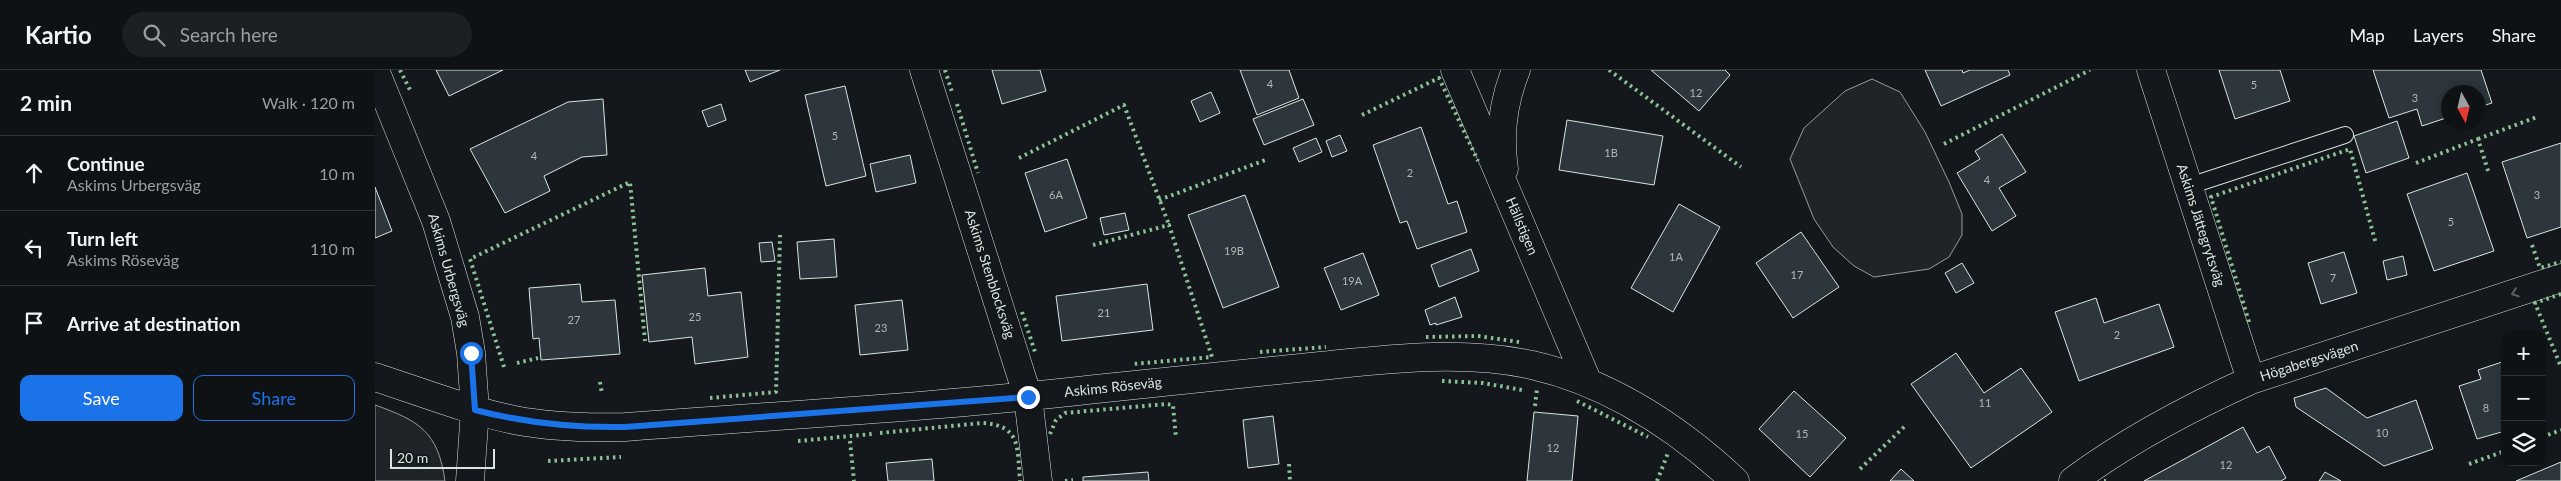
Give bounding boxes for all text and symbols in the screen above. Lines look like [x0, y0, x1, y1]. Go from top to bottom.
search box [122, 12, 472, 57]
text: Kartio [25, 20, 92, 49]
icon: search [140, 21, 168, 49]
text: Search here [180, 23, 278, 46]
text: Map [2349, 24, 2385, 46]
text: Layers [2413, 24, 2464, 46]
text: Share [2492, 24, 2536, 46]
house number: 4 [1267, 77, 1274, 90]
house number: 5 [2251, 78, 2257, 91]
north arrow [2441, 85, 2486, 130]
house number: 12 [1690, 86, 1702, 99]
text: 2 min [20, 90, 72, 115]
house number: 3 [2412, 91, 2418, 104]
text: Walk · 120 m [262, 93, 355, 112]
house number: 5 [832, 129, 838, 142]
house number: 1B [1604, 146, 1618, 159]
house number: 4 [531, 149, 538, 162]
text: Continue [67, 152, 145, 175]
icon: ahead [20, 159, 48, 187]
street label: Askims Jättegrytsväg [2174, 161, 2229, 288]
text: 10 m [319, 164, 355, 183]
house number: 2 [1407, 166, 1413, 179]
house number: 4 [1984, 173, 1991, 186]
text: Askims Urbergsväg [67, 175, 201, 194]
house number: 6A [1049, 188, 1063, 201]
house number: 3 [2534, 188, 2540, 201]
street label: Hällstigen [1503, 194, 1542, 257]
street label: Askims Stenblocksväg [962, 207, 1019, 341]
street label: Askims Urbergsväg [425, 211, 474, 328]
house number: 5 [2448, 215, 2454, 228]
text: Turn left [67, 227, 138, 250]
icon: left [20, 234, 48, 262]
text: 110 m [310, 239, 355, 258]
house number: 19B [1224, 244, 1244, 257]
text: Askims Röseväg [67, 250, 179, 269]
house number: 1A [1669, 250, 1683, 263]
house number: 17 [1791, 268, 1803, 281]
house number: 7 [2330, 271, 2336, 284]
house number: 19A [1342, 274, 1363, 287]
one-way arrow [2511, 287, 2519, 297]
house number: 21 [1098, 306, 1110, 319]
icon: arrive [20, 309, 48, 337]
house number: 25 [689, 310, 701, 323]
text: Arrive at destination [67, 312, 240, 335]
house number: 27 [568, 313, 580, 326]
house number: 23 [875, 321, 887, 334]
house number: 2 [2114, 328, 2120, 341]
map controls [2501, 331, 2546, 466]
button: + [2501, 331, 2546, 376]
street label: Högabergsvägen [2258, 337, 2360, 384]
route start [460, 342, 483, 365]
street label: Askims Röseväg [1063, 373, 1163, 400]
button: Save [20, 375, 183, 421]
button: Share [193, 375, 355, 421]
button: − [2501, 376, 2546, 421]
route end [1017, 386, 1040, 409]
house number: 11 [1979, 396, 1991, 409]
house number: 8 [2483, 401, 2489, 414]
button: layers [2501, 421, 2546, 466]
house number: 10 [2376, 426, 2389, 439]
house number: 15 [1796, 427, 1808, 440]
house number: 12 [1547, 441, 1559, 454]
scale bar [390, 446, 495, 469]
text: 20 m [397, 449, 428, 466]
house number: 12 [2220, 458, 2232, 471]

